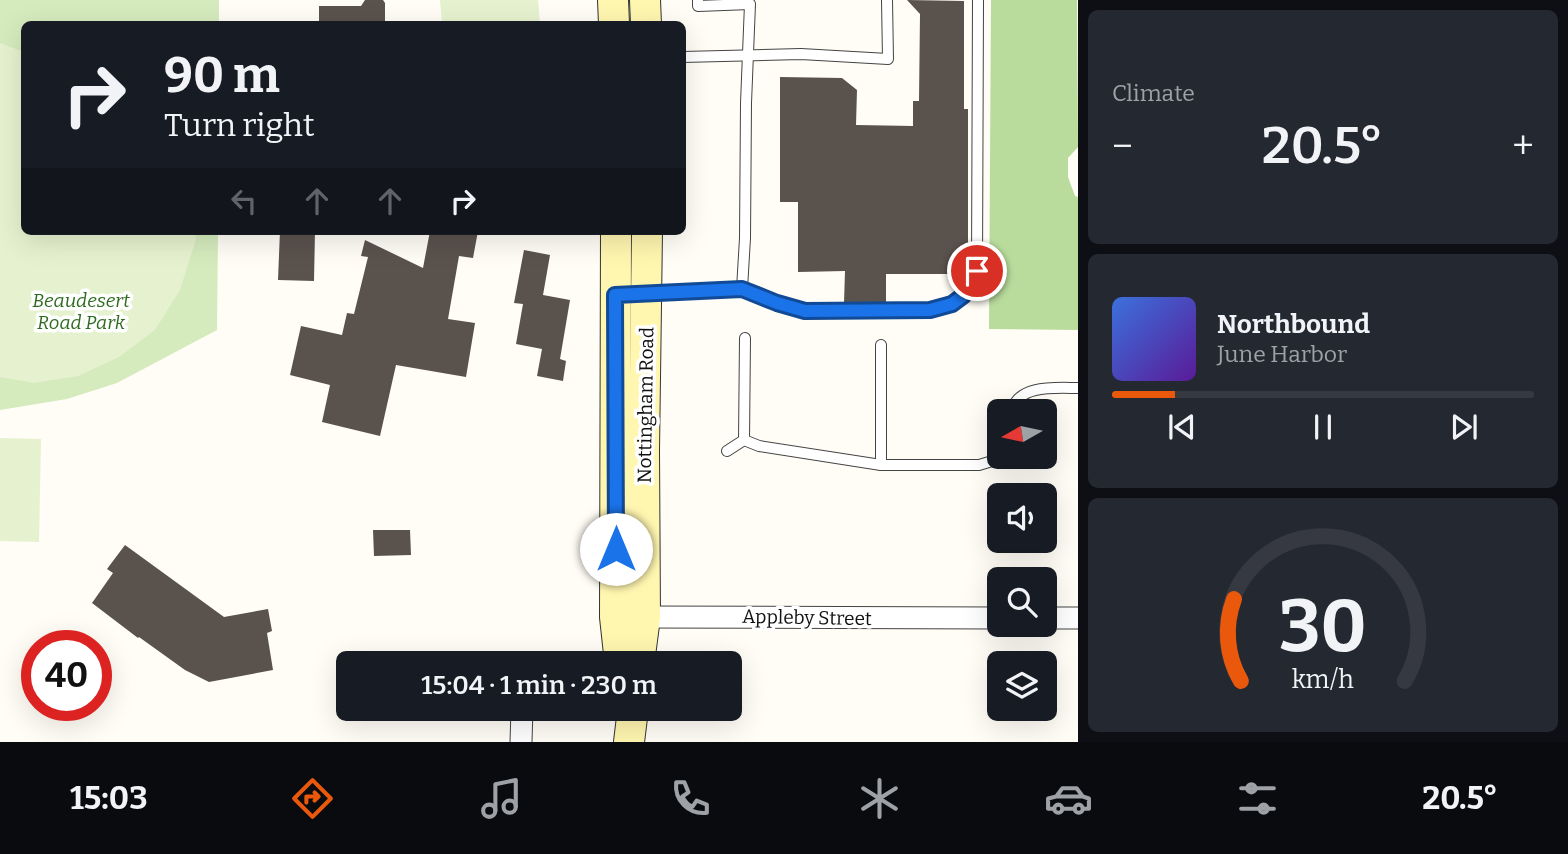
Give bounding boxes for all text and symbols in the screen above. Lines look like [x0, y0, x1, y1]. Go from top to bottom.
text: 90 m [164, 46, 280, 105]
icon: right [49, 49, 140, 140]
text: Climate [1112, 79, 1195, 107]
text: Turn right [164, 106, 315, 144]
text: 20.5° [1262, 114, 1384, 177]
text: − [1112, 123, 1133, 169]
text: + [1512, 123, 1534, 169]
icon: left [225, 182, 263, 220]
icon: ahead [298, 182, 336, 220]
icon: ahead [371, 182, 409, 220]
icon: right [444, 182, 482, 220]
pin [947, 241, 1007, 301]
icon: arrive [958, 252, 996, 290]
park label: Beaudesert Road Park [32, 289, 130, 334]
text: Northbound [1217, 309, 1370, 340]
street label: Nottingham Road [633, 327, 658, 483]
text: June Harbor [1217, 340, 1347, 368]
north arrow [987, 399, 1057, 469]
map controls [987, 399, 1057, 721]
icon: previous [1163, 408, 1201, 446]
icon: pause [1304, 408, 1342, 446]
icon: next [1445, 408, 1483, 446]
button: sound [987, 483, 1057, 553]
position arrow [579, 512, 653, 586]
button: search [987, 567, 1057, 637]
text: 30 [1279, 583, 1367, 670]
street label: Appleby Street [742, 605, 872, 630]
speed limit sign: 40 [21, 630, 112, 721]
button: layers [987, 651, 1057, 721]
text: km/h [1292, 665, 1354, 695]
text: 15:04 · 1 min · 230 m [421, 670, 657, 701]
icon: directions [288, 774, 337, 823]
icon: music [477, 774, 526, 823]
icon: phone [666, 774, 715, 823]
icon: climate [855, 774, 904, 823]
icon: car [1044, 774, 1093, 823]
icon: filters [1233, 774, 1282, 823]
text: 15:03 [70, 779, 148, 817]
text: 20.5° [1422, 779, 1498, 817]

